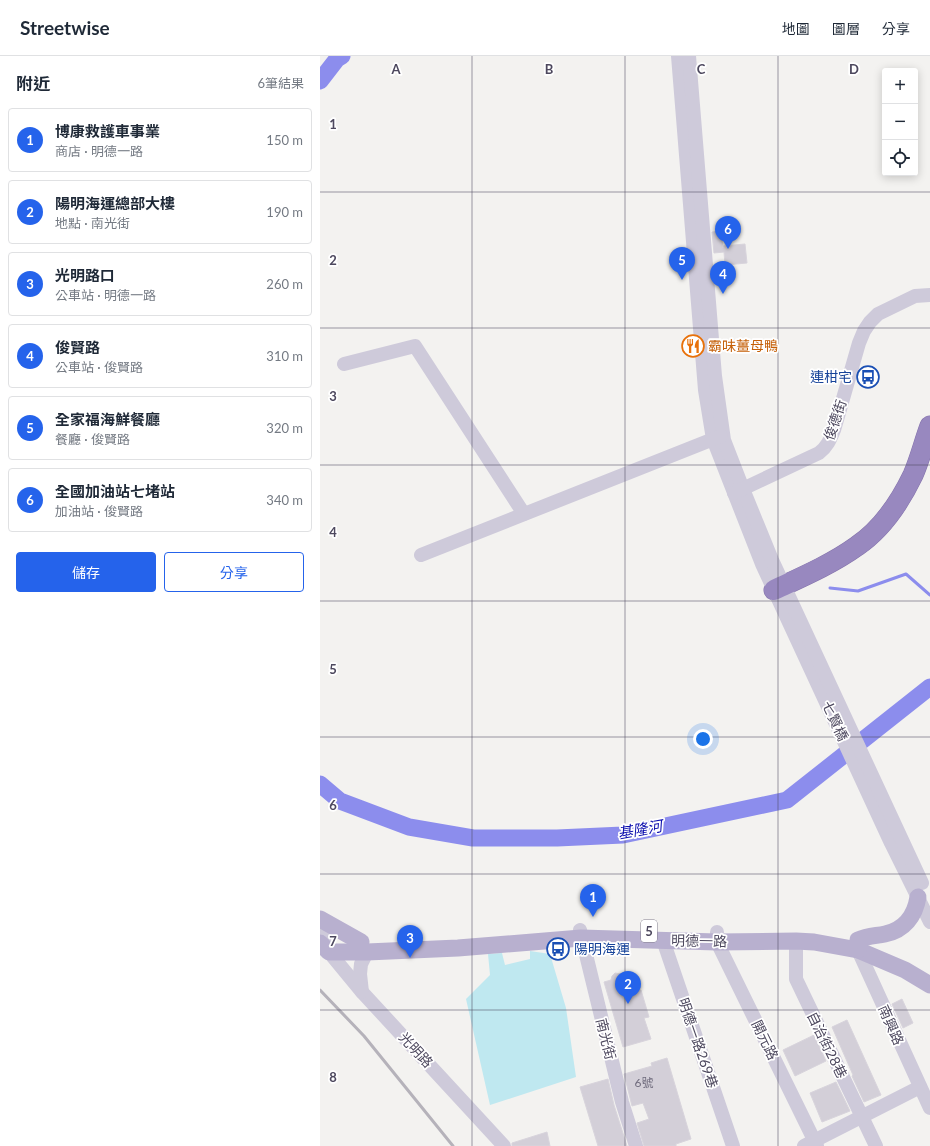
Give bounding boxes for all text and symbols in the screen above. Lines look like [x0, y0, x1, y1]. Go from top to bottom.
text: Streetwise [20, 16, 110, 39]
text: 地圖 [782, 20, 810, 37]
text: 圖層 [832, 20, 860, 37]
text: 分享 [882, 20, 910, 37]
text: A [390, 61, 401, 77]
text: B [545, 61, 554, 77]
text: C [697, 61, 706, 77]
text: D [849, 61, 859, 77]
map controls [882, 68, 918, 176]
button: + [882, 68, 918, 104]
text: 附近 [16, 73, 50, 94]
text: 6筆結果 [257, 75, 304, 91]
button: − [882, 104, 918, 140]
text: 1 [329, 116, 337, 132]
text: 博康救護車事業 [55, 122, 160, 140]
text: 1 [26, 132, 34, 148]
text: 150 m [266, 132, 303, 148]
button: locate [882, 140, 918, 176]
text: 商店 · 明德一路 [55, 143, 143, 159]
text: 陽明海運總部大樓 [55, 194, 175, 212]
text: 2 [26, 204, 34, 220]
text: 190 m [266, 204, 303, 220]
text: 地點 · 南光街 [55, 215, 130, 231]
pin: 6 [715, 216, 741, 249]
pin: 5 [669, 247, 695, 280]
text: 2 [329, 252, 337, 268]
pin: 4 [710, 261, 736, 294]
text: 光明路口 [55, 266, 115, 284]
text: 3 [26, 276, 34, 292]
text: 260 m [266, 276, 303, 292]
text: 公車站 · 明德一路 [55, 287, 156, 303]
restaurant icon: 霸味薑母鴨 [680, 333, 706, 359]
place label: 霸味薑母鴨 [708, 337, 778, 354]
text: 俊賢路 [55, 338, 100, 356]
text: 4 [26, 348, 34, 364]
text: 310 m [266, 348, 303, 364]
text: 公車站 · 俊賢路 [55, 359, 143, 375]
bus stop icon: 連柑宅 [855, 364, 881, 390]
place label: 連柑宅 [810, 368, 852, 385]
text: 3 [329, 388, 337, 404]
street label: 俊德街 [820, 397, 849, 442]
text: 全家福海鮮餐廳 [55, 410, 160, 428]
text: 5 [26, 420, 34, 436]
text: 320 m [266, 420, 303, 436]
text: 餐廳 · 俊賢路 [55, 431, 130, 447]
text: 全國加油站七堵站 [55, 482, 175, 500]
text: 6 [26, 492, 34, 508]
text: 340 m [266, 492, 303, 508]
text: 加油站 · 俊賢路 [55, 503, 143, 519]
text: 4 [329, 524, 337, 540]
button: 儲存 [16, 552, 156, 592]
button: 分享 [164, 552, 304, 592]
text: 5 [329, 661, 337, 677]
street label: 七賢橋 [819, 698, 852, 743]
your location [693, 729, 713, 749]
text: 6 [329, 797, 337, 813]
water label: 基隆河 [616, 816, 666, 842]
pin: 1 [580, 884, 606, 917]
road number: 5 [641, 920, 657, 942]
pin: 3 [397, 925, 423, 958]
street label: 明德一路 [671, 932, 727, 949]
text: 7 [329, 933, 337, 949]
bus stop icon: 陽明海運 [545, 936, 571, 962]
place label: 陽明海運 [574, 940, 630, 957]
pin: 2 [615, 971, 641, 1004]
street label: 明德一路269巷 [675, 995, 722, 1090]
street label: 南興路 [875, 1002, 908, 1047]
street label: 自治街28巷 [804, 1009, 851, 1081]
street label: 南光街 [593, 1016, 620, 1061]
street label: 開元路 [749, 1017, 782, 1062]
street label: 光明路 [396, 1029, 437, 1071]
text: 8 [329, 1069, 337, 1085]
house number: 6號 [635, 1075, 653, 1090]

